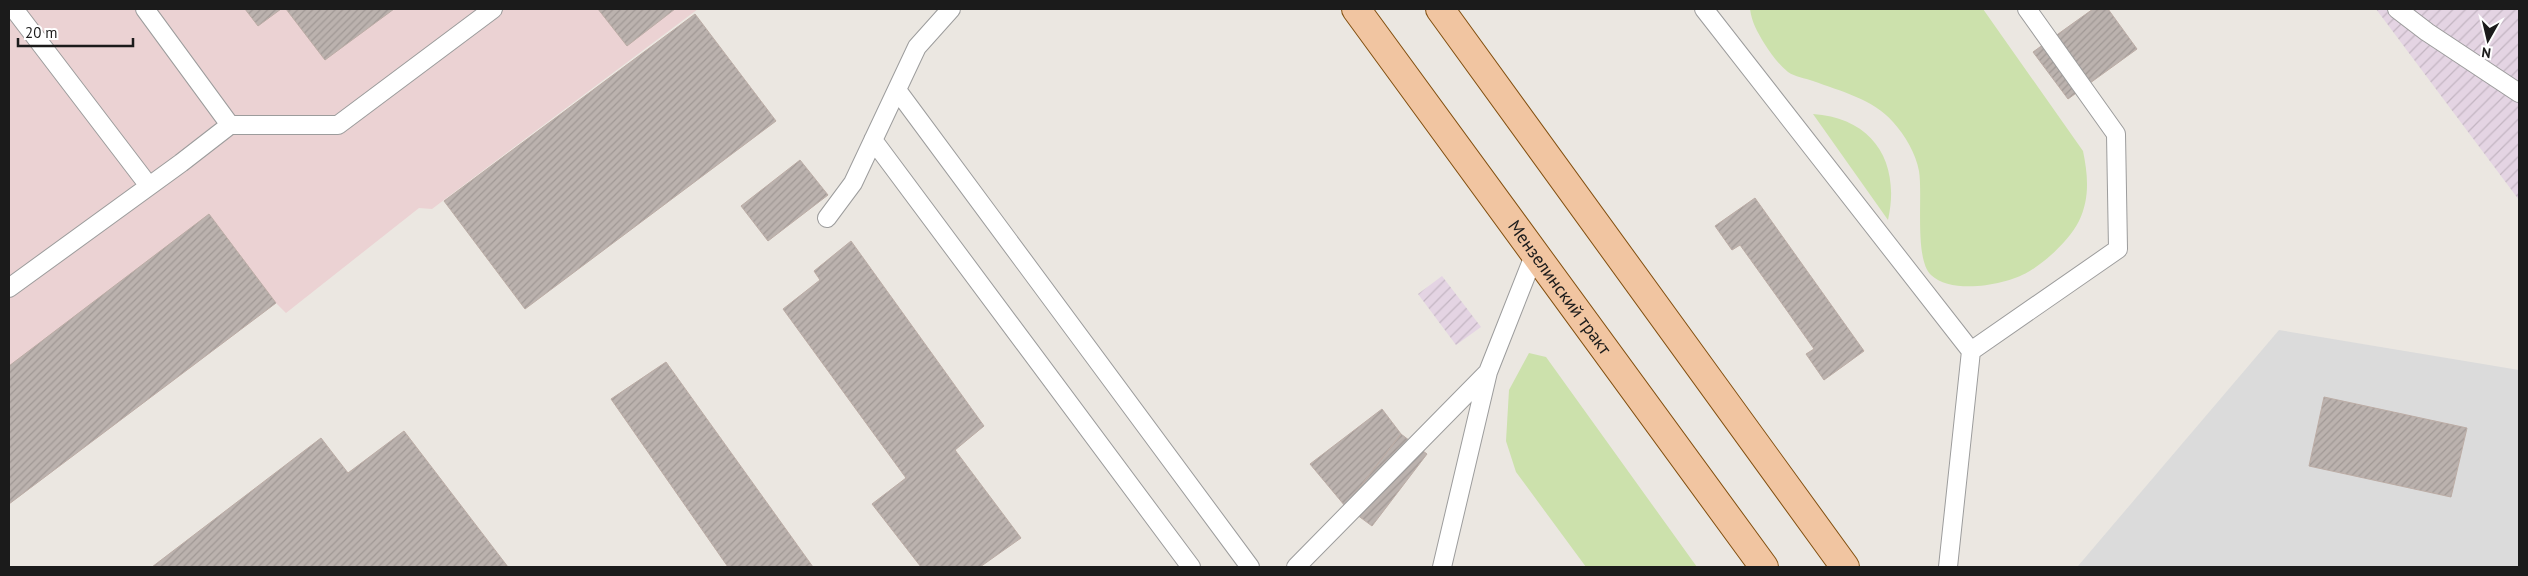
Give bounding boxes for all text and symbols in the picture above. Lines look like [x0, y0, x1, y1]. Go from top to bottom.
scale bar [18, 15, 132, 47]
north arrow [2463, 15, 2513, 65]
text: 20 m [25, 23, 58, 42]
text: N [2480, 43, 2492, 62]
street label: Мензелинский тракт [1503, 215, 1617, 360]

